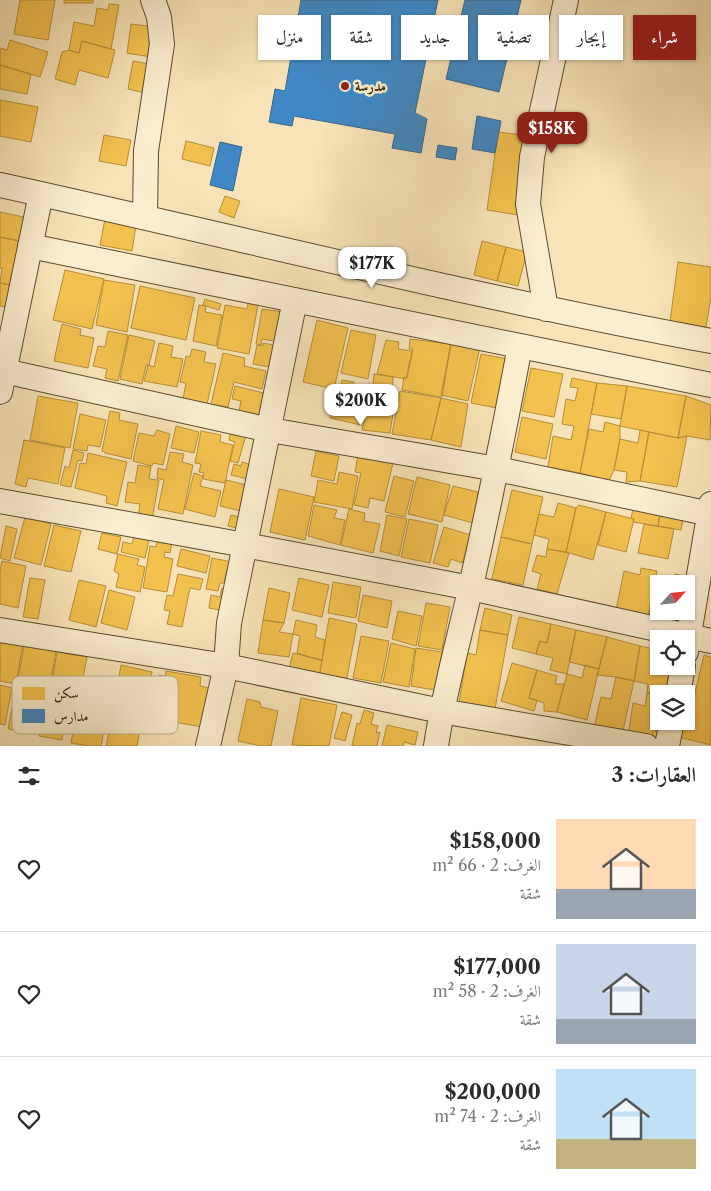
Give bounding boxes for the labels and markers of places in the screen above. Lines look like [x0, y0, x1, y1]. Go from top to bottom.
place label: مدرسة [355, 77, 386, 95]
marker: مدرسة [339, 80, 351, 92]
pin: $158K [517, 112, 587, 154]
pin: $177K [337, 246, 407, 289]
pin: $200K [326, 384, 396, 426]

